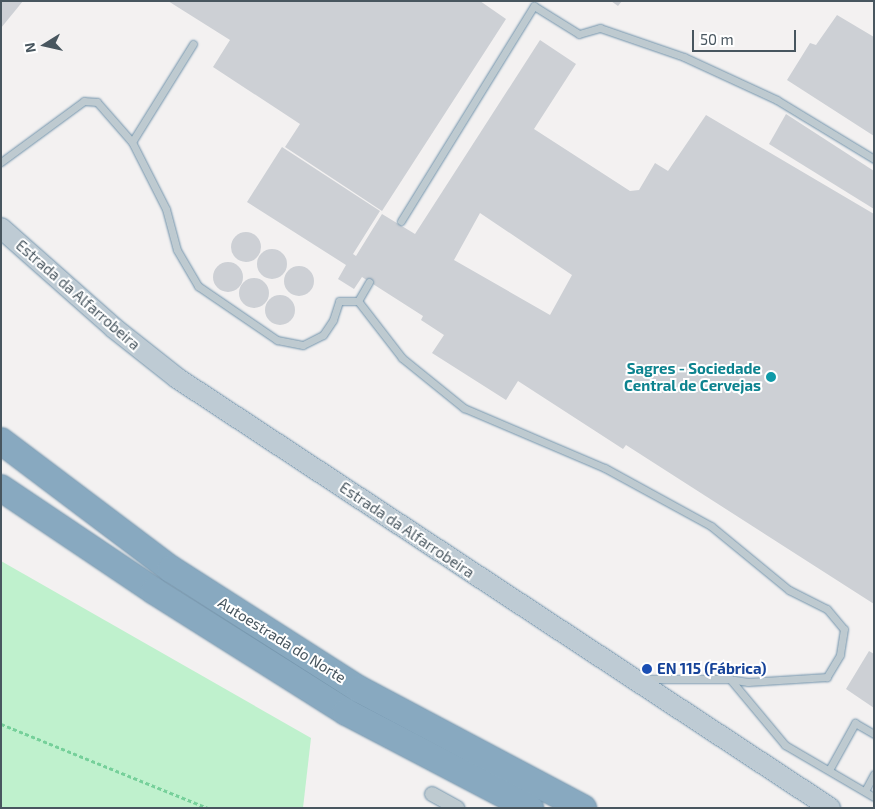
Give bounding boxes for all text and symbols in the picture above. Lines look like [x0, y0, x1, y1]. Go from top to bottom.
north arrow [20, 20, 70, 70]
scale bar [695, 20, 799, 52]
text: 50 m [700, 30, 734, 48]
text: N [20, 41, 39, 54]
street label: Estrada da Alfarrobeira [12, 236, 144, 354]
place label: Sagres - Sociedade Central de Cervejas [624, 359, 761, 394]
marker: Sagres - Sociedade Central de Cervejas [765, 371, 777, 383]
street label: Estrada da Alfarrobeira [336, 478, 478, 582]
street label: Autoestrada do Norte [215, 593, 349, 687]
place label: EN 115 (Fábrica) [657, 660, 766, 678]
marker: EN 115 (Fábrica) [641, 663, 653, 675]

